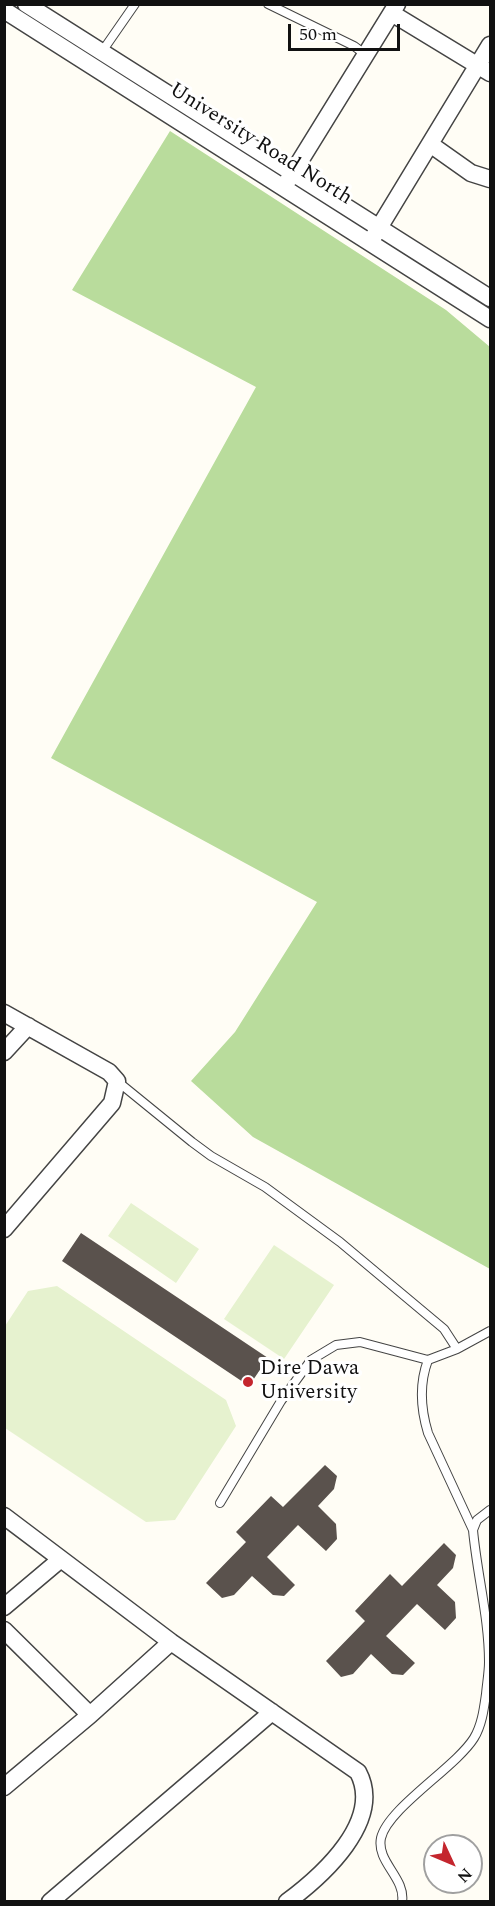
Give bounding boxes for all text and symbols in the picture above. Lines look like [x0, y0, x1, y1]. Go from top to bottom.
scale bar [291, 12, 404, 50]
text: 50 m [299, 21, 337, 48]
street label: University Road North [164, 78, 356, 212]
place label: Dire Dawa University [260, 1357, 359, 1407]
marker: Dire Dawa University [241, 1375, 255, 1389]
north arrow [423, 1834, 483, 1894]
text: N [451, 1862, 478, 1888]

